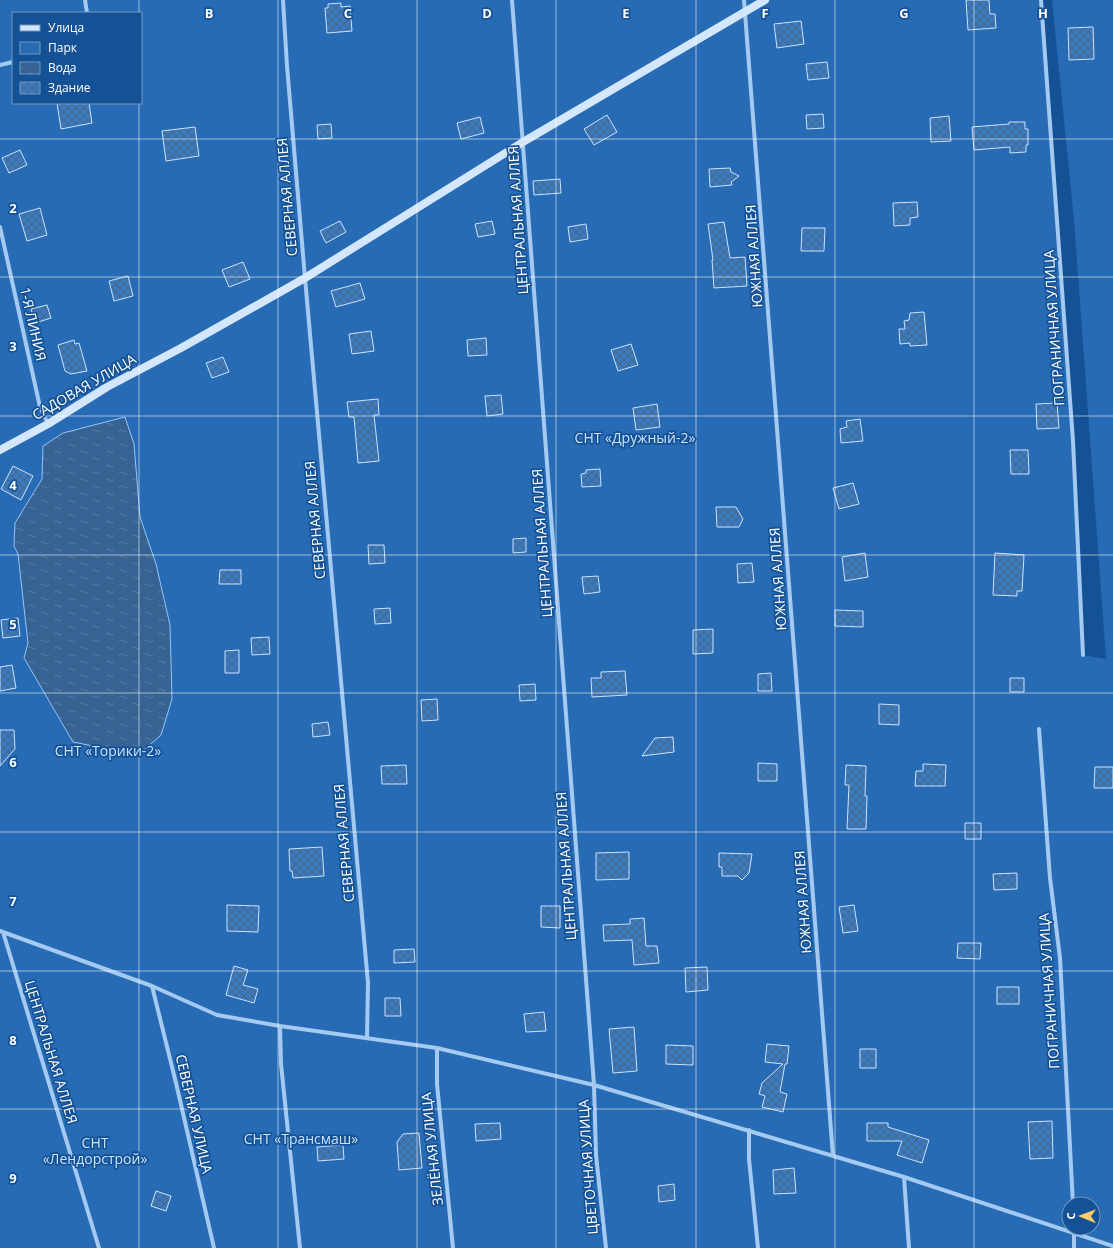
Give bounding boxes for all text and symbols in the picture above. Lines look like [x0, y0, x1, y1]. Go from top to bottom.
text: B [205, 4, 214, 22]
text: C [344, 4, 352, 22]
text: D [482, 4, 492, 22]
text: E [622, 4, 630, 22]
text: F [761, 4, 769, 22]
text: G [899, 4, 909, 22]
text: H [1038, 4, 1048, 22]
legend [12, 12, 142, 104]
text: Улица [48, 19, 84, 36]
text: Парк [48, 39, 78, 56]
text: Вода [48, 59, 77, 76]
text: Здание [48, 79, 91, 96]
street label: СЕВЕРНАЯ АЛЛЕЯ [272, 137, 301, 257]
street label: ЦЕНТРАЛЬНАЯ АЛЛЕЯ [503, 145, 532, 295]
text: 2 [9, 199, 17, 217]
street label: ЮЖНАЯ АЛЛЕЯ [740, 204, 767, 308]
street label: ПОГРАНИЧНАЯ УЛИЦА [1039, 249, 1068, 407]
street label: 1-Я ЛИНИЯ [16, 285, 51, 363]
text: 3 [9, 337, 17, 355]
street label: САДОВАЯ УЛИЦА [28, 349, 139, 424]
park label: СНТ «Дружный-2» [575, 428, 695, 447]
street label: СЕВЕРНАЯ АЛЛЕЯ [300, 460, 329, 580]
street label: ЦЕНТРАЛЬНАЯ АЛЛЕЯ [527, 468, 556, 618]
text: 4 [9, 476, 17, 494]
street label: ЮЖНАЯ АЛЛЕЯ [764, 527, 791, 631]
text: 5 [9, 615, 17, 633]
park label: СНТ «Торики-2» [55, 741, 161, 760]
text: 6 [9, 753, 17, 771]
street label: СЕВЕРНАЯ АЛЛЕЯ [329, 783, 358, 903]
street label: ЦЕНТРАЛЬНАЯ АЛЛЕЯ [551, 791, 580, 941]
street label: ЮЖНАЯ АЛЛЕЯ [789, 850, 816, 954]
text: 7 [9, 892, 17, 910]
street label: ПОГРАНИЧНАЯ УЛИЦА [1034, 912, 1063, 1070]
street label: ЦЕНТРАЛЬНАЯ АЛЛЕЯ [21, 978, 82, 1126]
text: 8 [9, 1031, 17, 1049]
street label: СЕВЕРНАЯ УЛИЦА [172, 1052, 217, 1176]
street label: ЗЕЛЁНАЯ УЛИЦА [416, 1091, 447, 1206]
street label: ЦВЕТОЧНАЯ УЛИЦА [573, 1099, 602, 1235]
park label: СНТ «Трансмаш» [244, 1129, 358, 1148]
park label: СНТ «Лендорстрой» [43, 1133, 147, 1168]
text: 9 [9, 1169, 17, 1187]
north arrow [1061, 1196, 1101, 1236]
text: С [1063, 1212, 1078, 1219]

